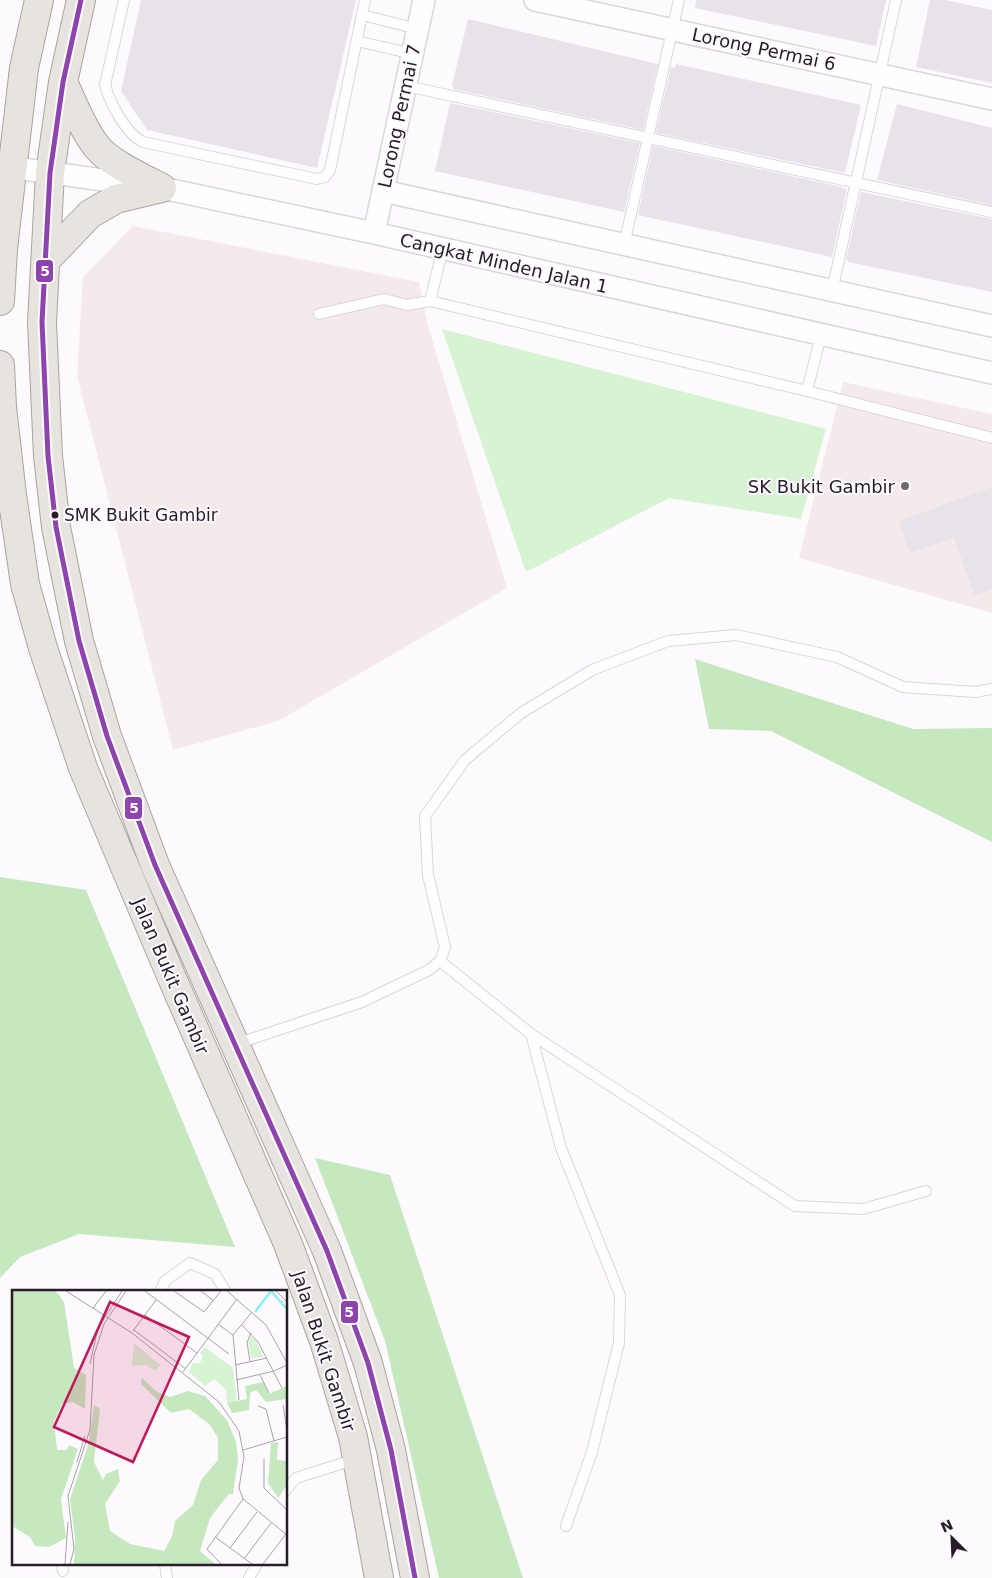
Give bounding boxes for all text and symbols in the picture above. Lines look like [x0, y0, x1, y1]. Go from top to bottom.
street label: Lorong Permai 6 [690, 24, 838, 74]
street label: Lorong Permai 7 [374, 42, 424, 190]
street label: Cangkat Minden Jalan 1 [398, 229, 610, 297]
line badge: 5 [35, 259, 54, 283]
text: 5 [40, 263, 50, 279]
place label: SK Bukit Gambir [748, 476, 896, 497]
marker: SK Bukit Gambir [899, 480, 911, 492]
place label: SMK Bukit Gambir [64, 505, 218, 525]
marker: SMK Bukit Gambir [50, 510, 60, 520]
line badge: 5 [124, 796, 143, 820]
text: 5 [129, 800, 139, 816]
street label: Jalan Bukit Gambir [128, 894, 214, 1058]
street label: Jalan Bukit Gambir [288, 1267, 360, 1435]
inset map [12, 1290, 288, 1566]
line badge: 5 [340, 1300, 359, 1324]
text: 5 [344, 1304, 354, 1320]
north arrow [927, 1513, 977, 1563]
text: N [938, 1516, 955, 1536]

